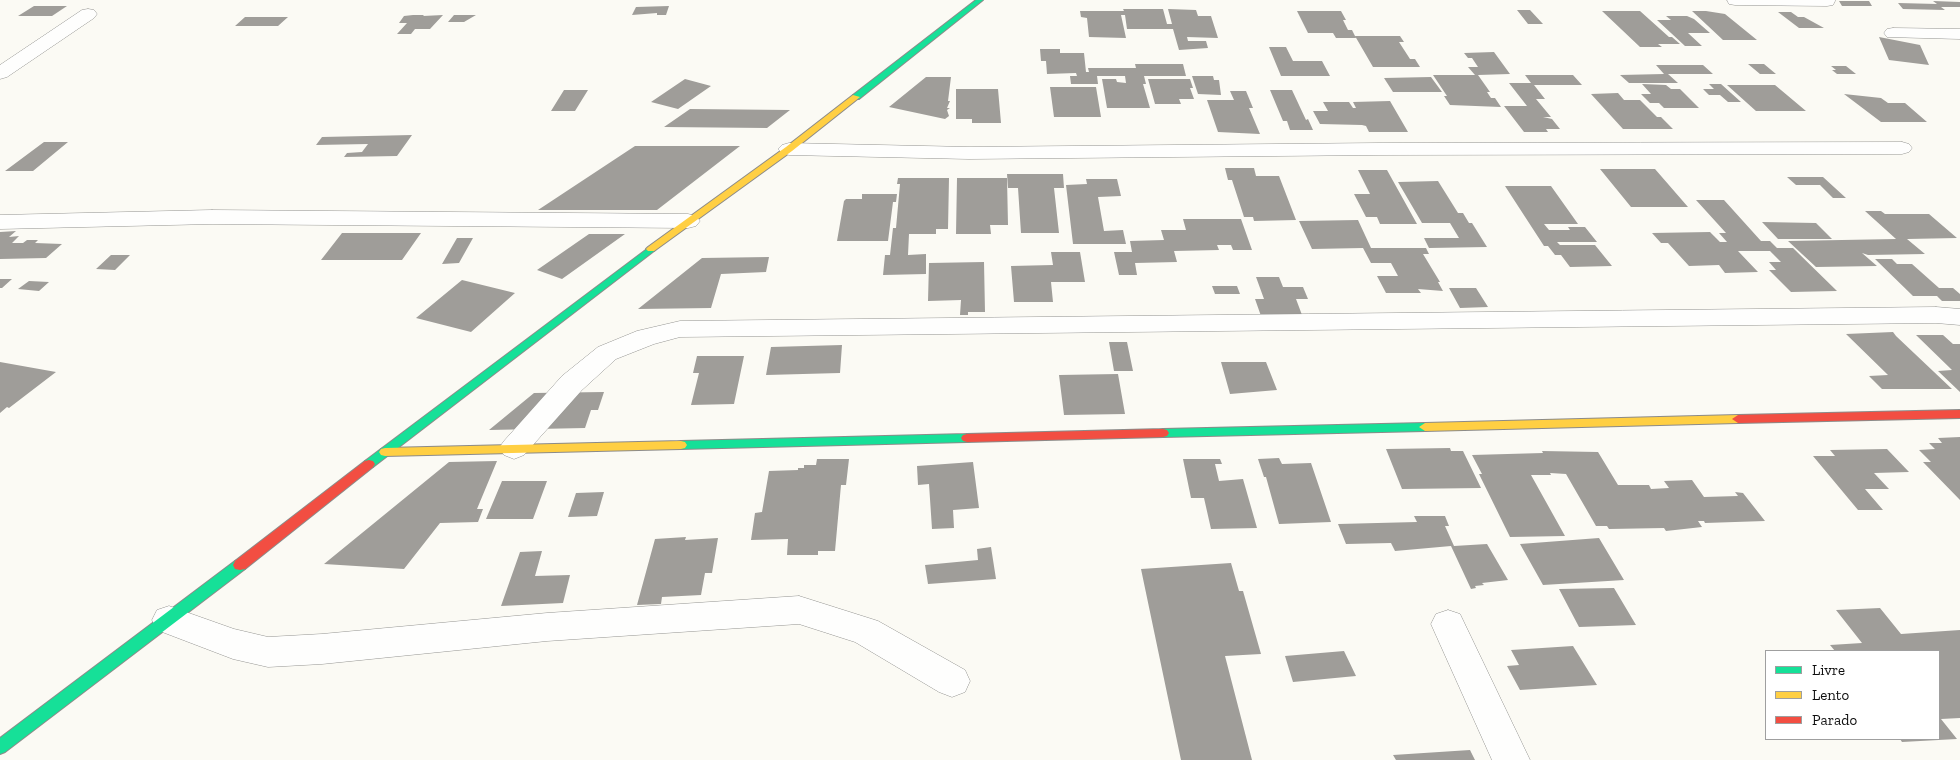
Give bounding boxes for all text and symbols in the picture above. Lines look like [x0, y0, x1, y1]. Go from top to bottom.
legend [1765, 650, 1940, 740]
text: Livre [1812, 661, 1845, 679]
text: Lento [1812, 686, 1849, 704]
text: Parado [1812, 711, 1857, 729]

